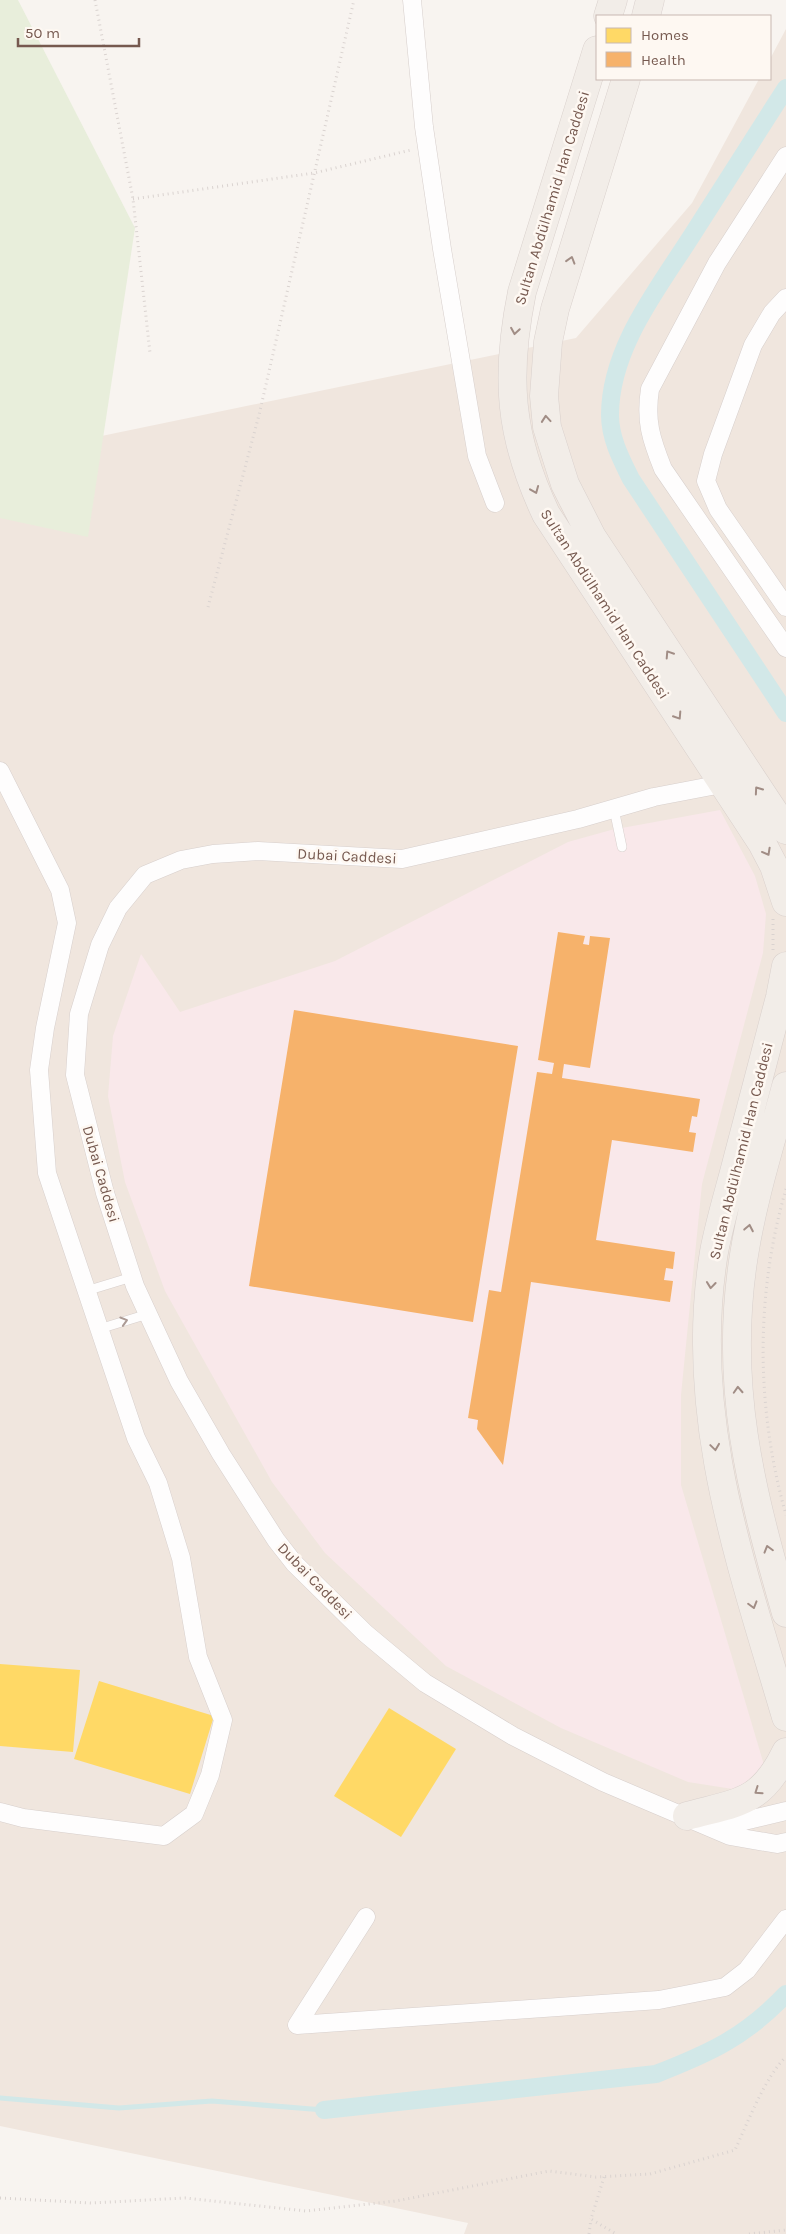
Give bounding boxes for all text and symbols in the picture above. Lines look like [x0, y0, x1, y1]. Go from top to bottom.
scale bar [18, 15, 139, 47]
legend [596, 15, 771, 80]
text: 50 m [25, 24, 60, 42]
text: Homes [641, 26, 689, 44]
text: Health [641, 51, 686, 69]
street label: Sultan Abdülhamid Han Caddesi [511, 89, 593, 307]
one-way arrow [565, 256, 575, 264]
one-way arrow [510, 327, 520, 336]
one-way arrow [541, 414, 552, 422]
one-way arrow [529, 485, 540, 494]
street label: Sultan Abdülhamid Han Caddesi [537, 506, 673, 702]
one-way arrow [666, 650, 675, 660]
one-way arrow [672, 711, 681, 720]
one-way arrow [755, 786, 764, 795]
street label: Dubai Caddesi [297, 844, 397, 868]
one-way arrow [760, 847, 770, 856]
street label: Sultan Abdülhamid Han Caddesi [705, 1041, 777, 1261]
street label: Dubai Caddesi [79, 1124, 123, 1224]
one-way arrow [743, 1224, 754, 1233]
one-way arrow [706, 1281, 717, 1289]
one-way arrow [119, 1317, 127, 1327]
one-way arrow [733, 1386, 744, 1394]
one-way arrow [709, 1443, 719, 1451]
street label: Dubai Caddesi [274, 1539, 356, 1623]
one-way arrow [763, 1546, 773, 1554]
one-way arrow [748, 1600, 758, 1608]
one-way arrow [754, 1785, 764, 1794]

